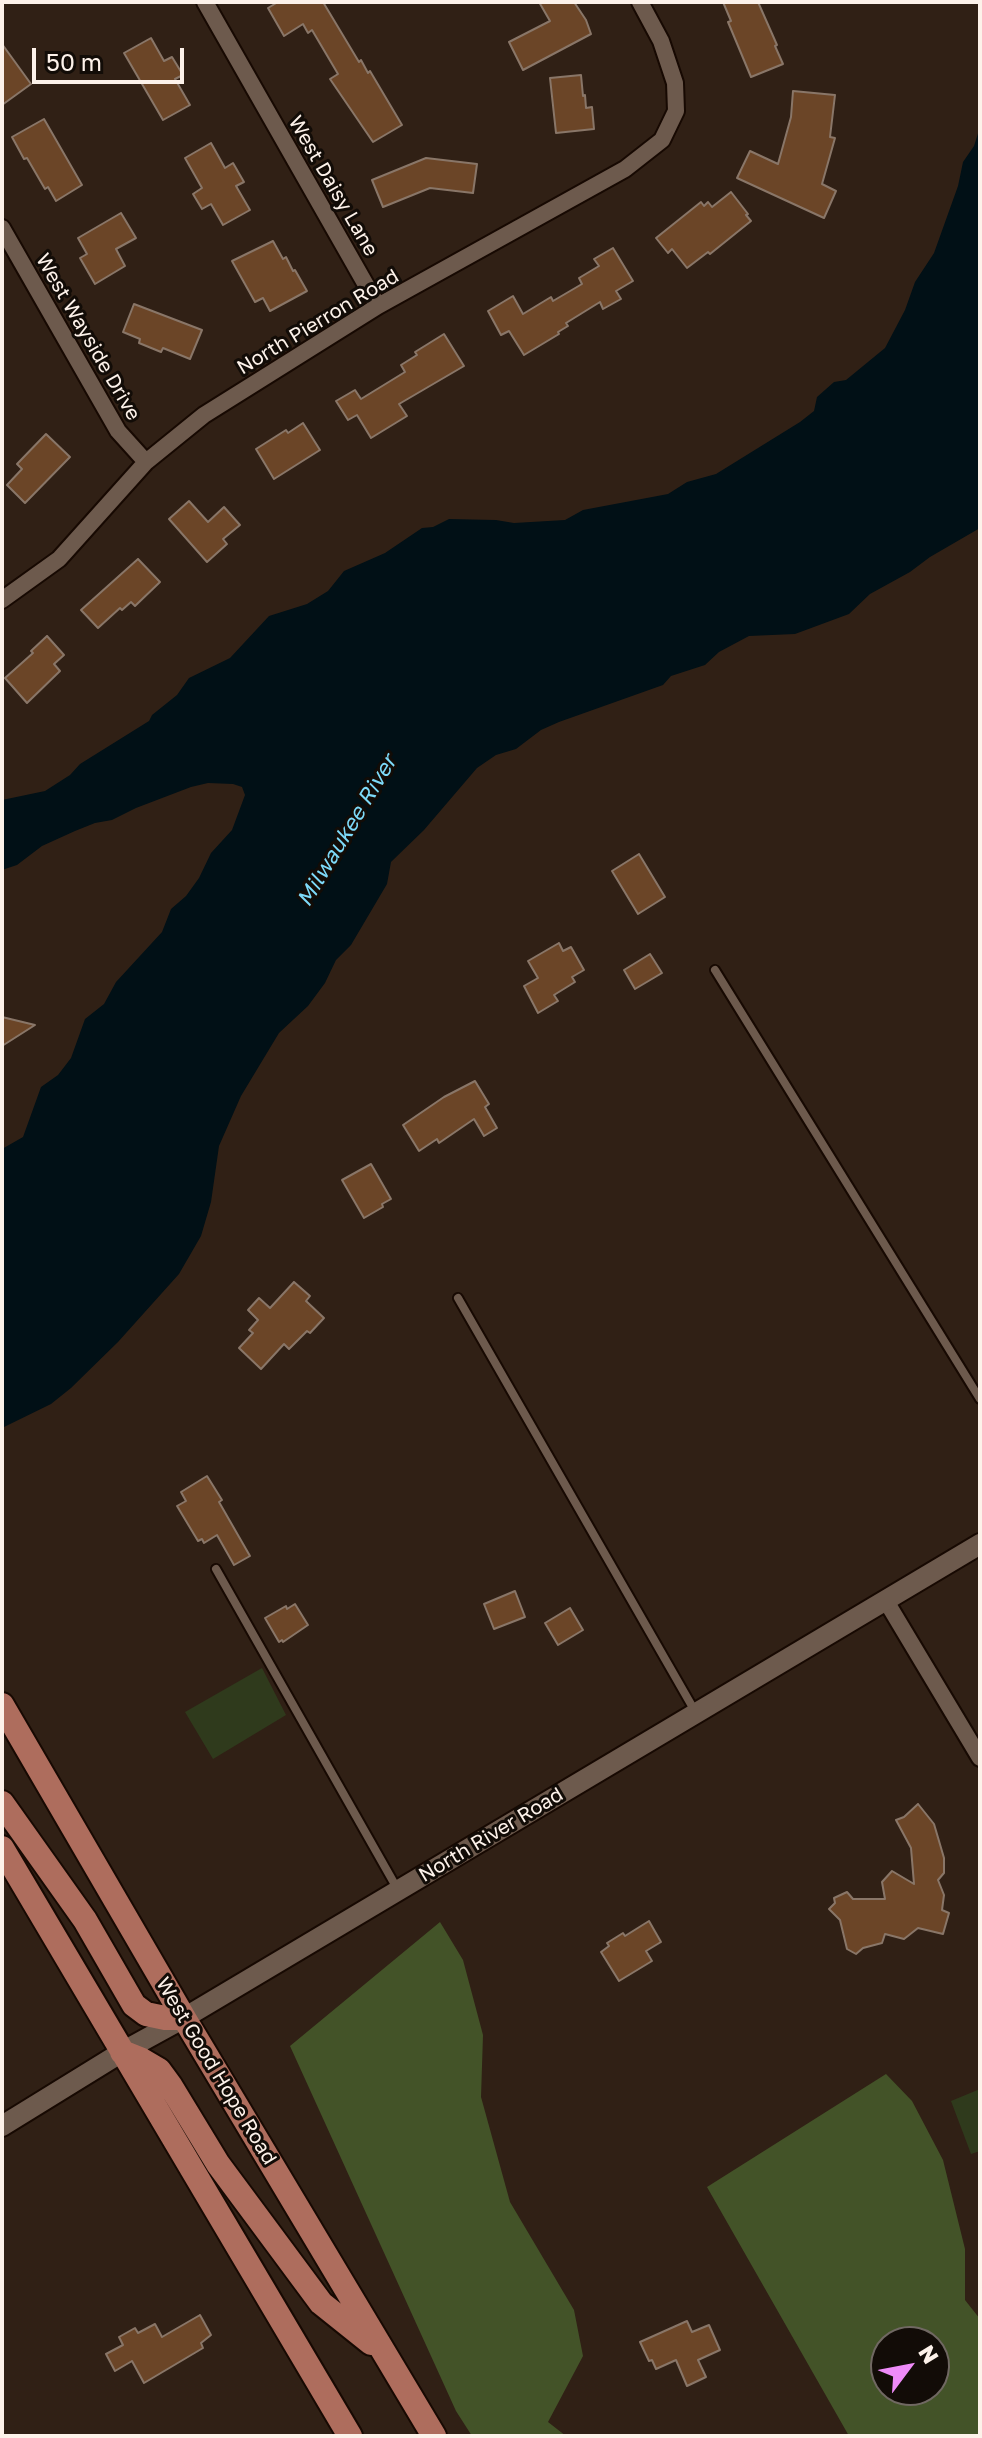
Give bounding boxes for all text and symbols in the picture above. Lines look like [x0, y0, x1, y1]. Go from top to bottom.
scale bar [36, 32, 188, 82]
text: 50 m [46, 47, 102, 76]
street label: West Daisy Lane [283, 112, 383, 260]
street label: West Wayside Drive [30, 249, 146, 425]
street label: North Pierron Road [233, 264, 403, 380]
water label: Milwaukee River [291, 751, 403, 911]
street label: North River Road [415, 1783, 567, 1887]
street label: West Good Hope Road [151, 1973, 281, 2169]
north arrow [870, 2326, 950, 2406]
text: N [913, 2340, 945, 2368]

